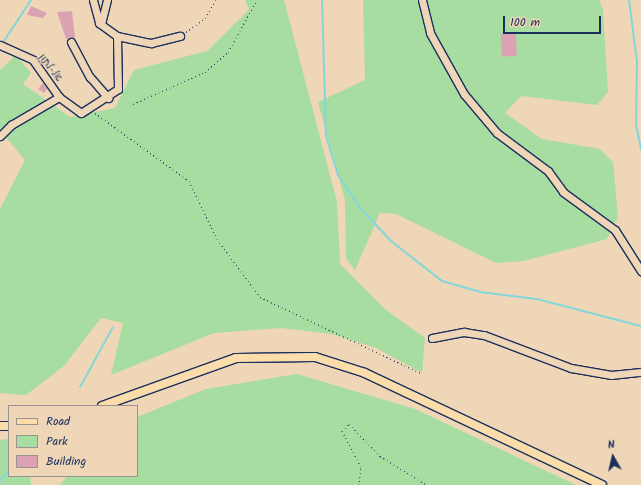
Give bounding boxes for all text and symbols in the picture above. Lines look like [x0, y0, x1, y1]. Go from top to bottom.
scale bar [505, 8, 603, 34]
text: 100 m [510, 13, 540, 32]
street label: אל-לתון [36, 52, 64, 84]
legend [8, 405, 138, 477]
text: Road [46, 412, 70, 431]
text: Park [46, 432, 68, 451]
text: N [607, 436, 616, 455]
north arrow [593, 437, 633, 477]
text: Building [46, 452, 86, 471]

